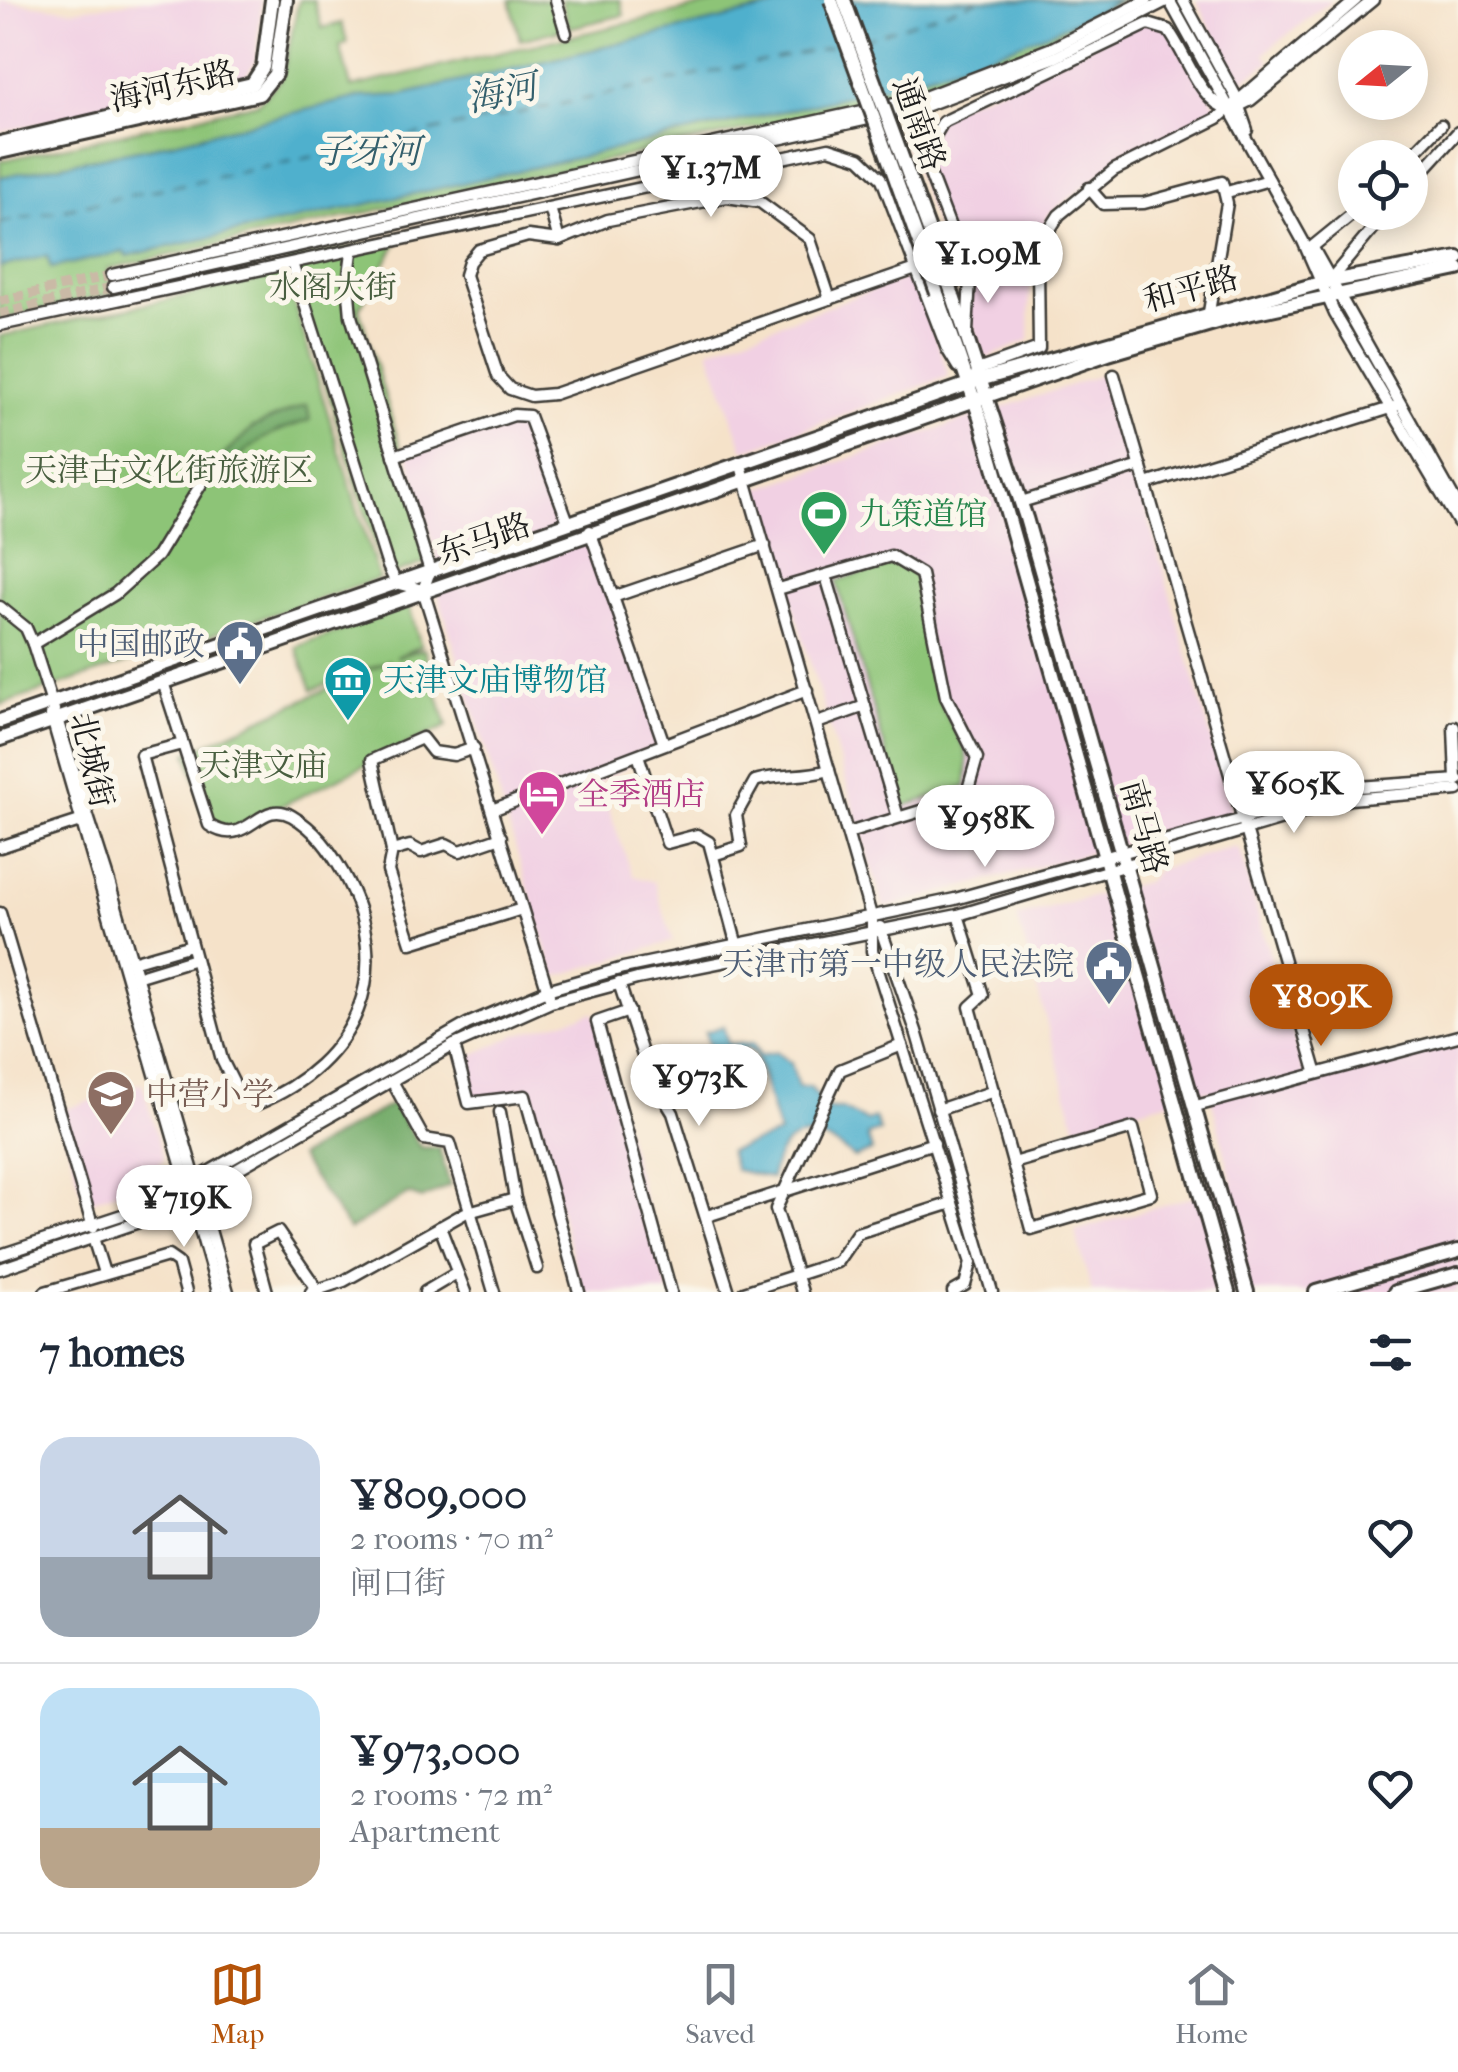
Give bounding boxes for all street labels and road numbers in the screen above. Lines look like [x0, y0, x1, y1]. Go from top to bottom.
street label: 海河东路 [106, 54, 240, 118]
street label: 通南路 [885, 73, 953, 175]
street label: 和平路 [1140, 259, 1242, 319]
street label: 东马路 [433, 506, 535, 572]
street label: 北城街 [63, 709, 121, 811]
street label: 南马路 [1113, 776, 1175, 878]

